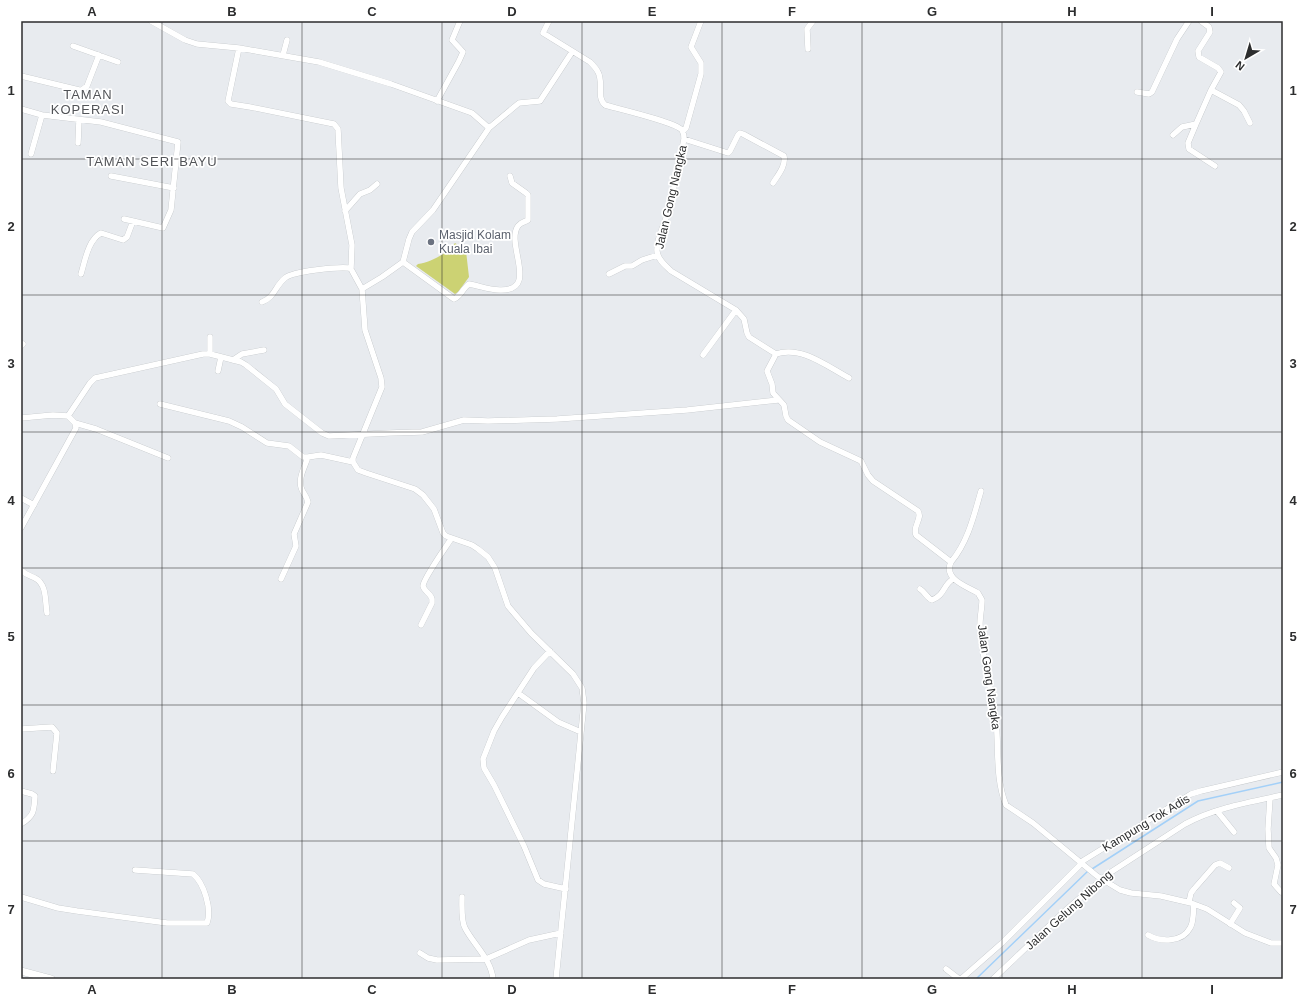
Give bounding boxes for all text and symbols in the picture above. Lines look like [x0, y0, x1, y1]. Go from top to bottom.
text: A [87, 4, 97, 19]
text: B [227, 4, 237, 19]
text: C [367, 4, 377, 19]
text: D [507, 4, 517, 19]
text: E [648, 4, 657, 19]
text: F [788, 4, 796, 19]
text: G [927, 4, 937, 19]
text: H [1067, 4, 1077, 19]
text: I [1210, 4, 1214, 19]
north arrow [1226, 38, 1266, 78]
text: N [1233, 59, 1247, 73]
text: 1 [7, 83, 15, 98]
text: 1 [1289, 83, 1297, 98]
district label: TAMAN KOPERASI [51, 87, 125, 117]
street label: Jalan Gong Nangka [652, 143, 690, 250]
district label: TAMAN SERI BAYU [86, 154, 218, 169]
text: 2 [7, 219, 15, 234]
text: 2 [1289, 219, 1297, 234]
place label: Masjid Kolam Kuala Ibai [439, 228, 511, 256]
marker: Masjid Kolam Kuala Ibai [426, 237, 436, 247]
text: 3 [7, 356, 15, 371]
text: 3 [1289, 356, 1297, 371]
text: 4 [7, 493, 15, 508]
text: 4 [1289, 493, 1297, 508]
street label: Jalan Gong Nangka [975, 624, 1003, 731]
text: 5 [7, 629, 15, 644]
text: 5 [1289, 629, 1297, 644]
text: 6 [7, 766, 15, 781]
text: 6 [1289, 766, 1297, 781]
street label: Kampung Tok Adis [1100, 791, 1192, 855]
street label: Jalan Gelung Nibong [1023, 867, 1115, 953]
text: 7 [7, 902, 15, 917]
text: 7 [1289, 902, 1297, 917]
text: A [87, 982, 97, 997]
text: B [227, 982, 237, 997]
text: C [367, 982, 377, 997]
text: D [507, 982, 517, 997]
text: E [648, 982, 657, 997]
text: F [788, 982, 796, 997]
text: G [927, 982, 937, 997]
text: H [1067, 982, 1077, 997]
text: I [1210, 982, 1214, 997]

